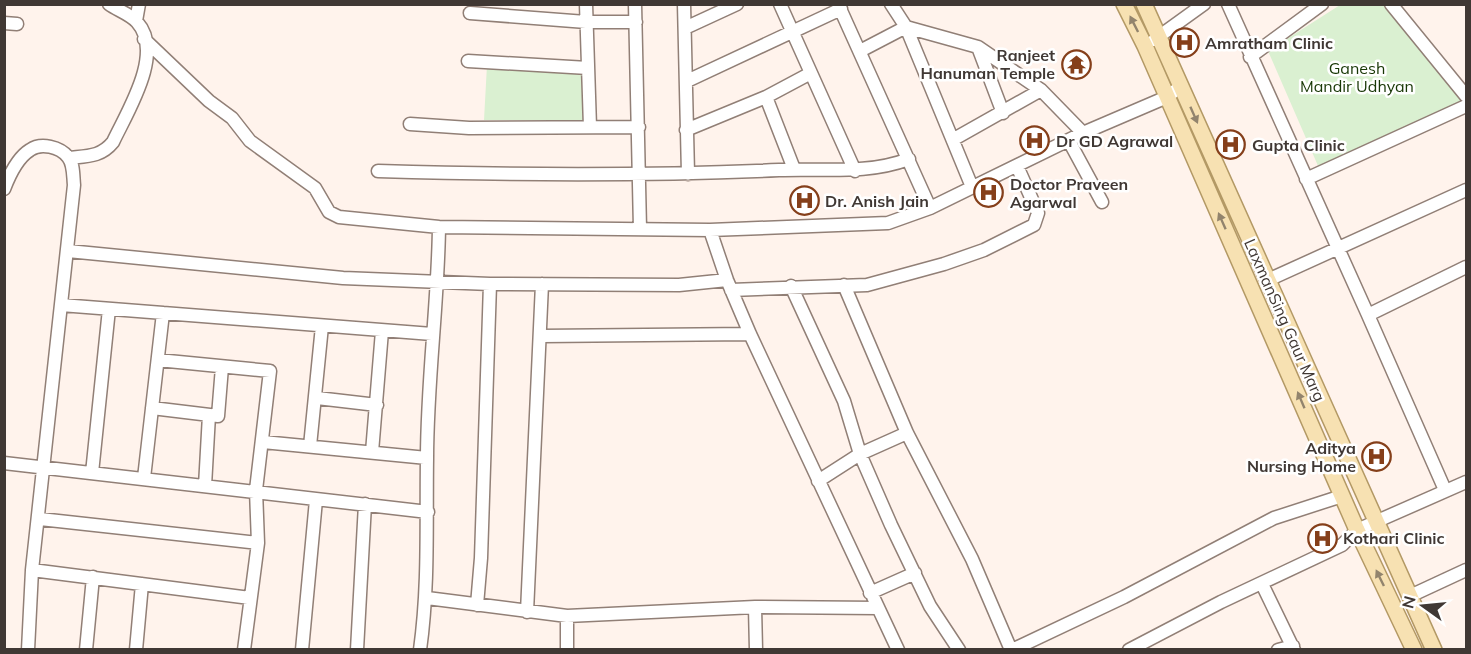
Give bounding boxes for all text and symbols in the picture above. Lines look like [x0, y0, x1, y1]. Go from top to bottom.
one-way arrow [1129, 15, 1139, 32]
hospital icon: Amratham Clinic [1168, 27, 1200, 59]
place label: Amratham Clinic [1205, 33, 1333, 53]
place label: Ranjeet Hanuman Temple [921, 45, 1055, 83]
temple icon: Ranjeet Hanuman Temple [1060, 48, 1092, 80]
park label: Ganesh Mandir Udhyan [1300, 58, 1414, 96]
one-way arrow [1189, 107, 1199, 125]
hospital icon: Dr GD Agrawal [1019, 125, 1051, 157]
hospital icon: Gupta Clinic [1215, 129, 1247, 161]
place label: Dr GD Agrawal [1056, 131, 1173, 151]
place label: Gupta Clinic [1252, 135, 1345, 155]
place label: Doctor Praveen Agarwal [1010, 174, 1128, 212]
hospital icon: Doctor Praveen Agarwal [973, 177, 1005, 209]
hospital icon: Dr. Anish Jain [788, 185, 820, 217]
place label: Dr. Anish Jain [825, 191, 929, 211]
one-way arrow [1217, 212, 1227, 230]
street label: LaxmanSing Gaur Marg [1240, 236, 1330, 404]
one-way arrow [1296, 390, 1306, 408]
place label: Aditya Nursing Home [1247, 438, 1356, 476]
hospital icon: Aditya Nursing Home [1361, 441, 1393, 473]
hospital icon: Kothari Clinic [1306, 522, 1338, 554]
place label: Kothari Clinic [1343, 528, 1445, 548]
one-way arrow [1376, 569, 1385, 586]
north arrow [1393, 576, 1453, 636]
text: N [1397, 594, 1420, 611]

